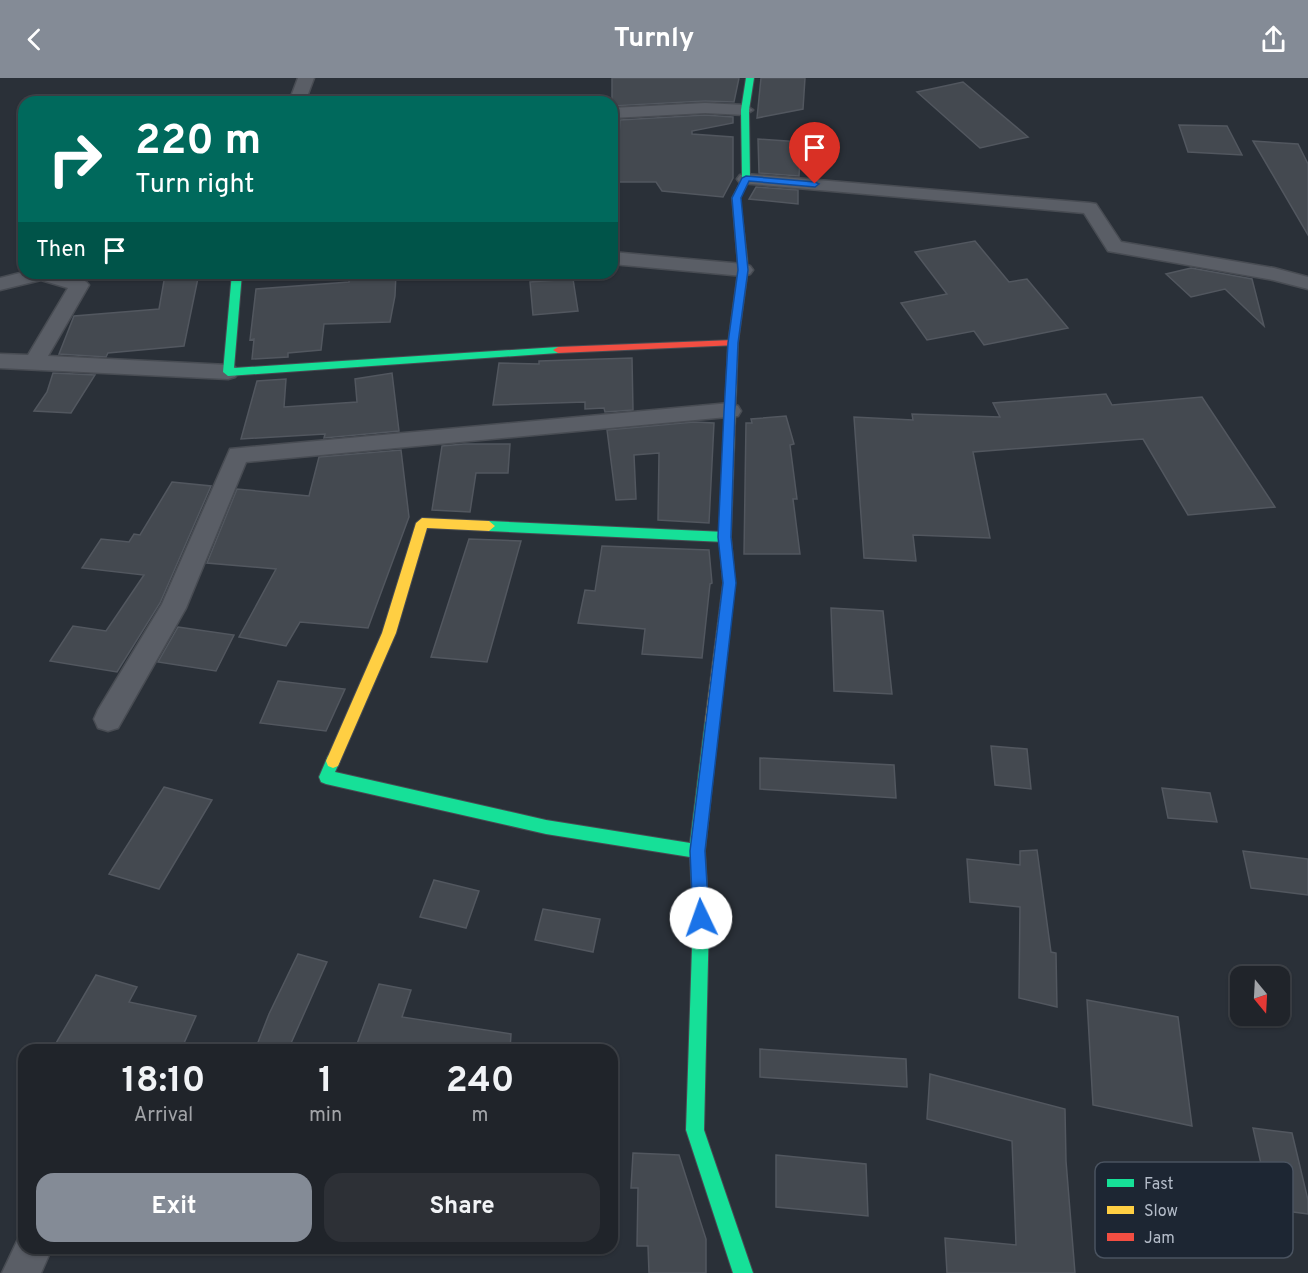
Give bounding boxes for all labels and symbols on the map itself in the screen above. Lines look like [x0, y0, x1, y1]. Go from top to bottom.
pin [789, 122, 840, 184]
position arrow [669, 886, 733, 950]
north arrow [1230, 966, 1290, 1026]
legend [1095, 1162, 1293, 1258]
text: Fast [1144, 1175, 1174, 1195]
text: Slow [1144, 1202, 1178, 1222]
text: Jam [1144, 1229, 1175, 1249]

